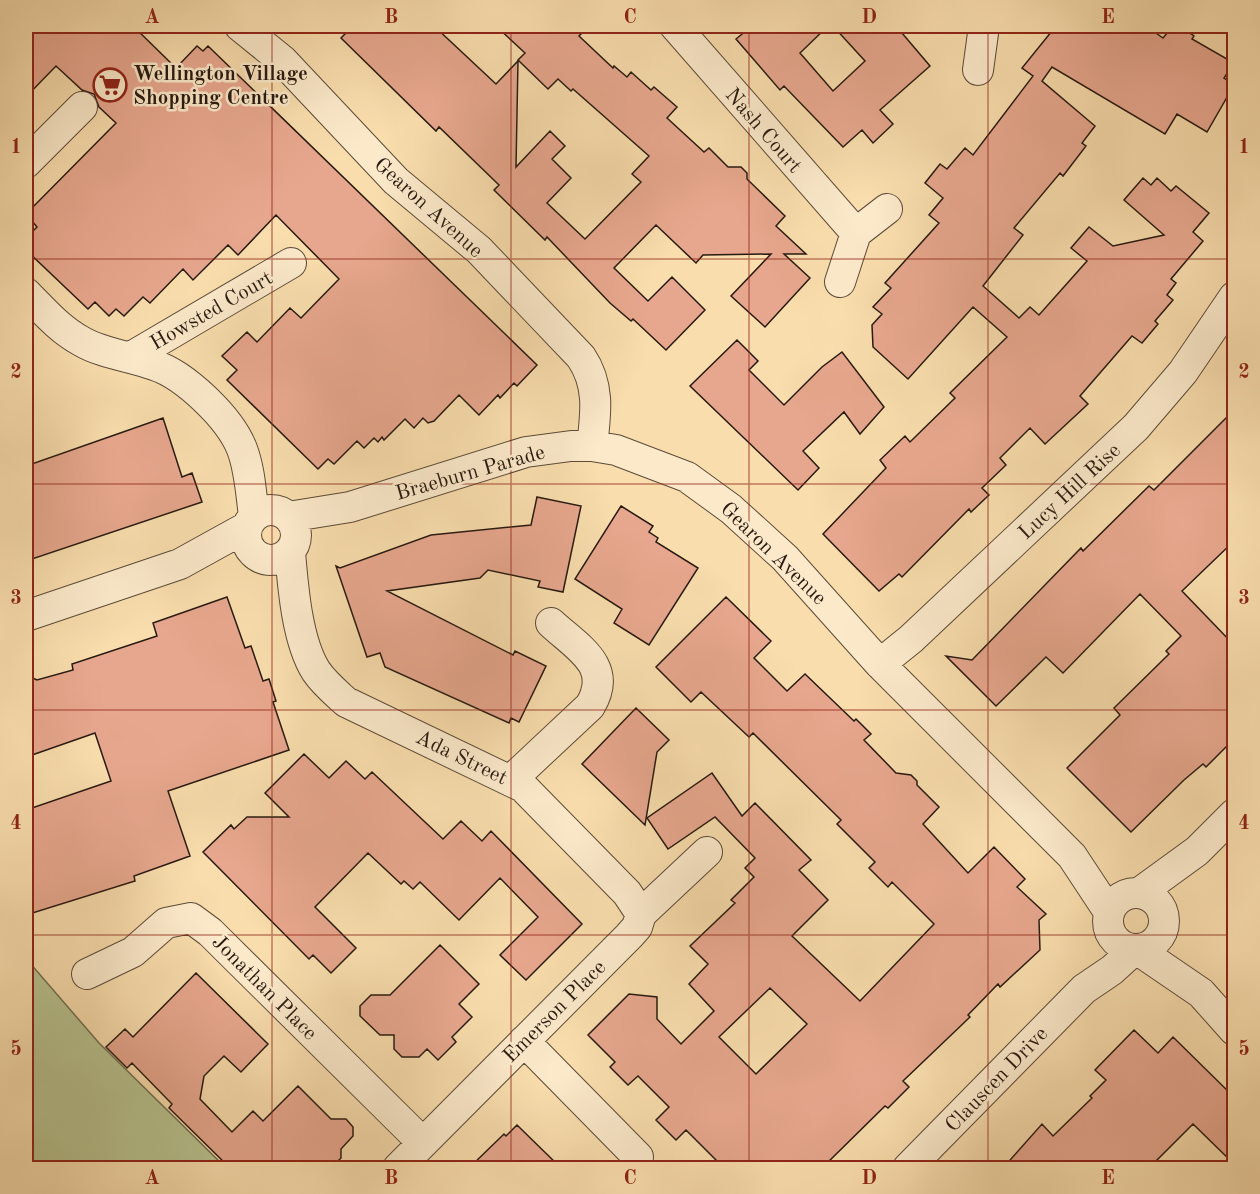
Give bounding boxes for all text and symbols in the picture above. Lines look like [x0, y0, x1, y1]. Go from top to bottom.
text: A [144, 8, 160, 28]
text: B [384, 8, 398, 28]
text: C [623, 8, 637, 28]
text: D [861, 8, 877, 28]
text: E [1101, 8, 1115, 28]
place label: Wellington Village Shopping Centre [133, 64, 308, 109]
supermarket icon: Wellington Village Shopping Centre [92, 67, 128, 103]
street label: Nash Court [721, 85, 805, 177]
text: 1 [10, 138, 22, 158]
text: 1 [1238, 138, 1250, 158]
street label: Gearon Avenue [370, 154, 486, 262]
street label: Howsted Court [147, 268, 277, 355]
text: 2 [10, 363, 22, 383]
text: 2 [1238, 363, 1250, 383]
street label: Lucy Hill Rise [1015, 440, 1125, 544]
street label: Braeburn Parade [393, 442, 547, 505]
street label: Gearon Avenue [716, 499, 830, 610]
text: 3 [10, 589, 22, 609]
text: 3 [1238, 589, 1250, 609]
street label: Ada Street [412, 727, 510, 789]
text: 4 [10, 814, 22, 834]
text: 4 [1238, 814, 1250, 834]
street label: Jonathan Place [207, 931, 321, 1045]
street label: Emerson Place [500, 957, 610, 1067]
street label: Clauscen Drive [942, 1024, 1052, 1137]
text: 5 [10, 1039, 22, 1060]
text: 5 [1238, 1039, 1250, 1060]
text: A [144, 1169, 160, 1189]
text: B [384, 1169, 398, 1189]
text: C [623, 1169, 637, 1189]
text: D [861, 1169, 877, 1189]
text: E [1101, 1169, 1115, 1189]

